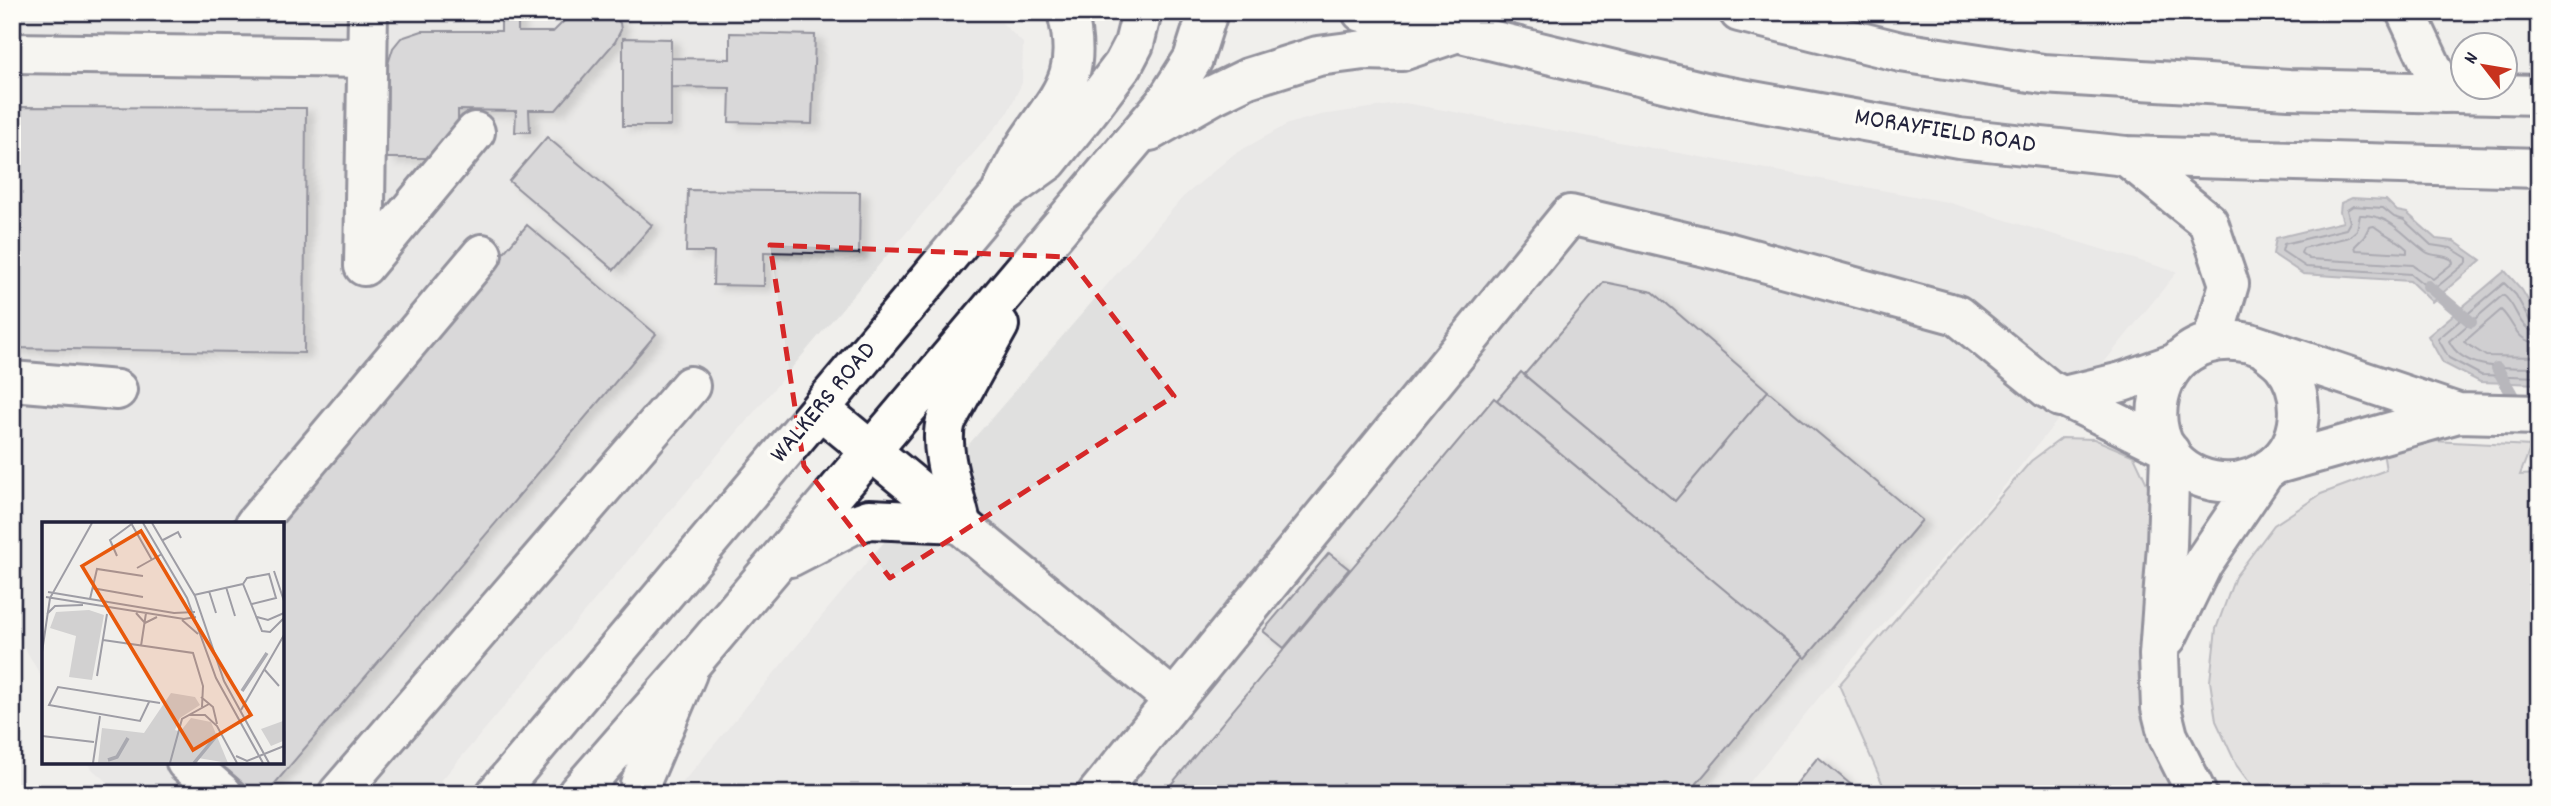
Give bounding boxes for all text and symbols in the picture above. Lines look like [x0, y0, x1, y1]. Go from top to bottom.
north arrow [2450, 32, 2520, 102]
text: N [2458, 48, 2486, 70]
street label: MORAYFIELD ROAD [1852, 99, 2038, 165]
street label: WALKERS ROAD [762, 334, 886, 472]
inset map [42, 522, 284, 764]

